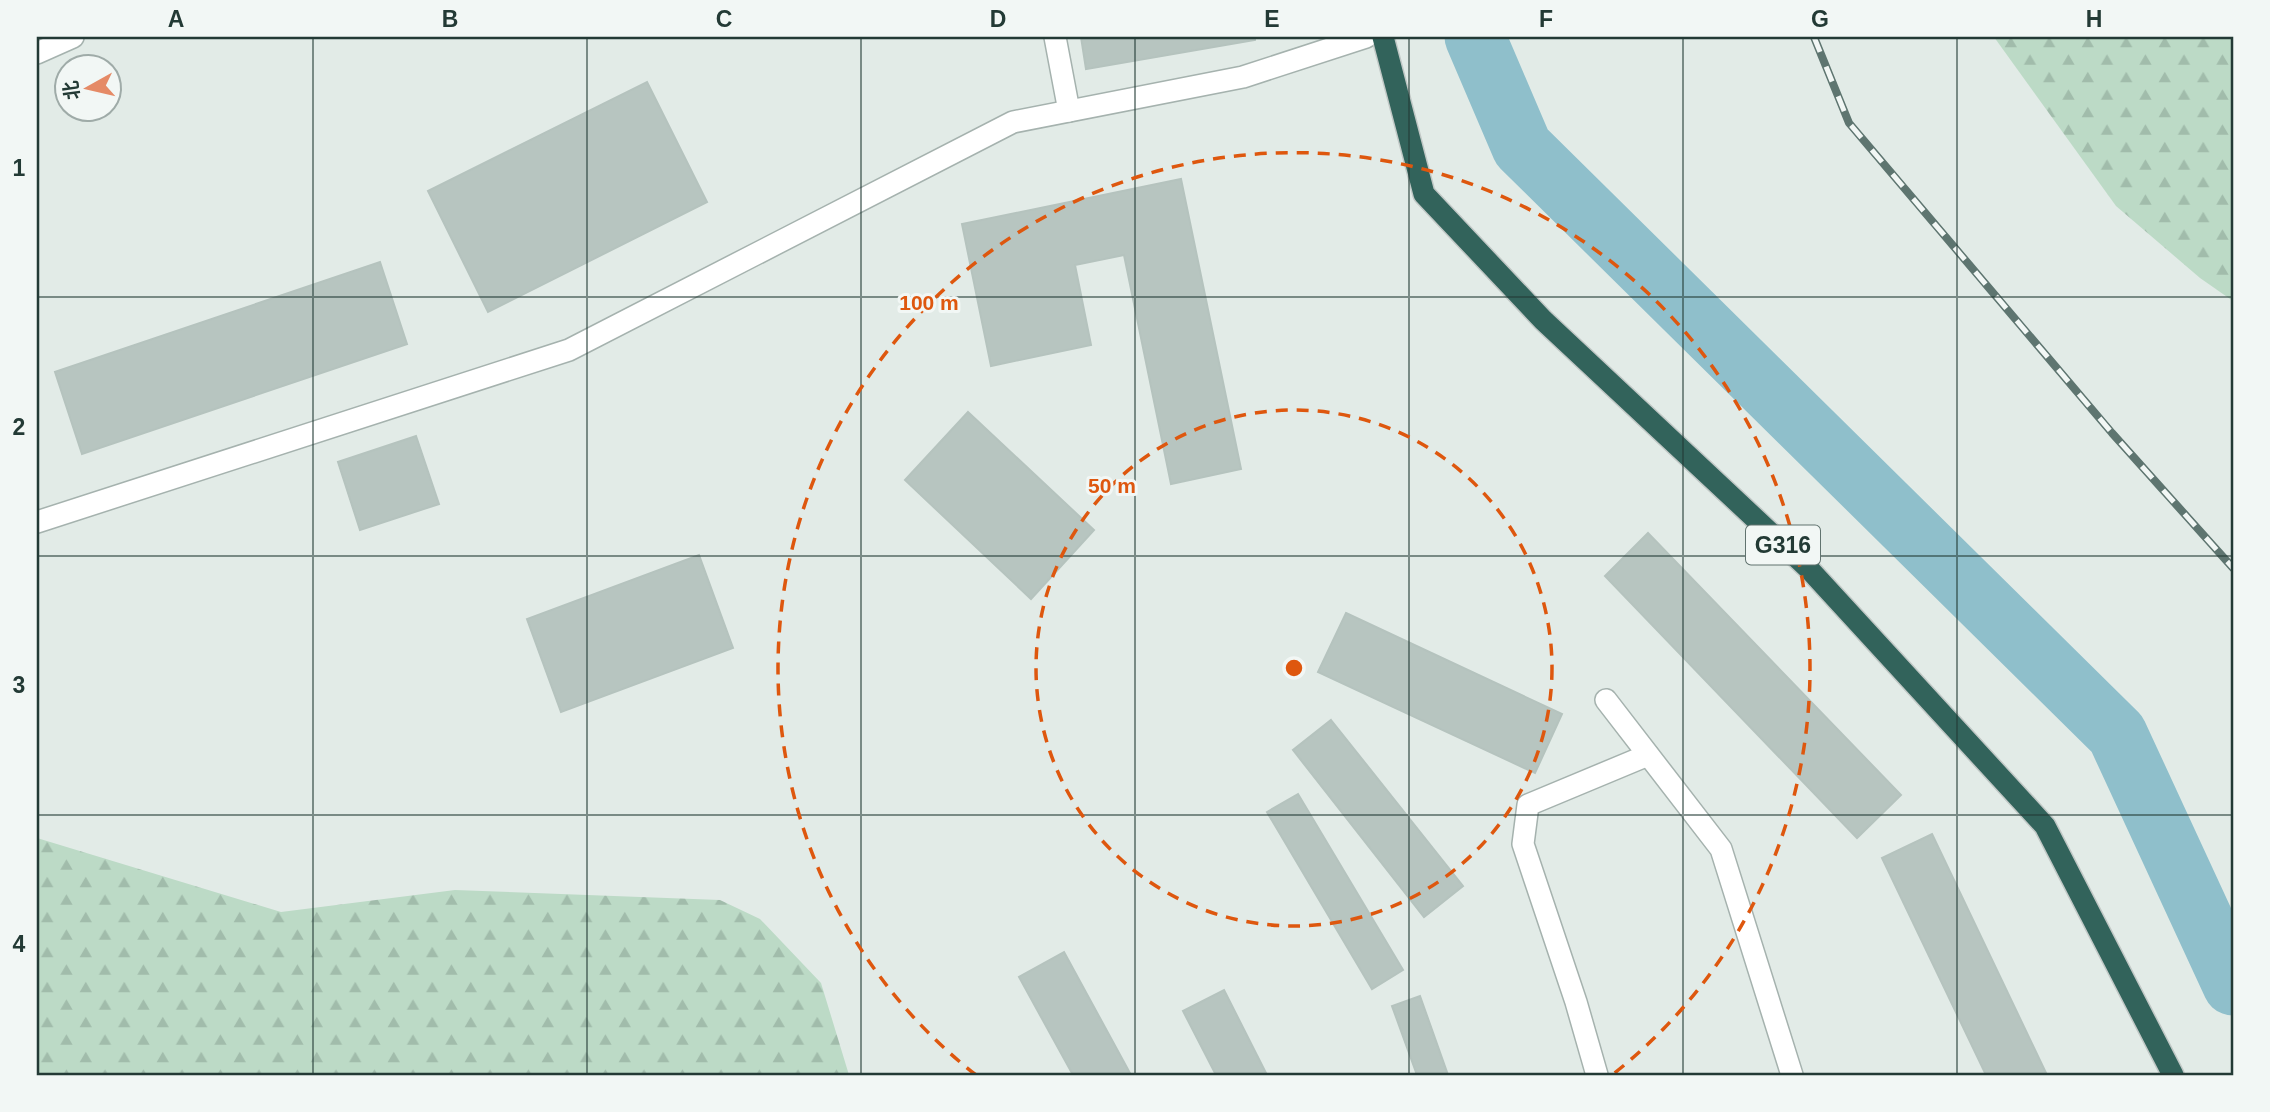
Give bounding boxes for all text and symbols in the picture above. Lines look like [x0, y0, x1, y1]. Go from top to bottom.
text: A [168, 6, 184, 32]
text: B [442, 6, 458, 32]
text: C [716, 6, 732, 32]
text: D [990, 6, 1006, 32]
text: E [1264, 6, 1280, 32]
text: F [1539, 6, 1553, 32]
text: G [1811, 6, 1829, 32]
text: H [2086, 6, 2102, 32]
north arrow [52, 52, 122, 122]
text: 北 [60, 79, 83, 101]
text: 1 [13, 155, 26, 181]
text: 100 m [899, 291, 959, 314]
text: 2 [13, 414, 25, 440]
text: 50 m [1088, 474, 1136, 497]
road number: G316 [1746, 526, 1820, 565]
centre of rings [1282, 656, 1306, 680]
text: 3 [13, 672, 25, 698]
text: 4 [13, 931, 26, 957]

